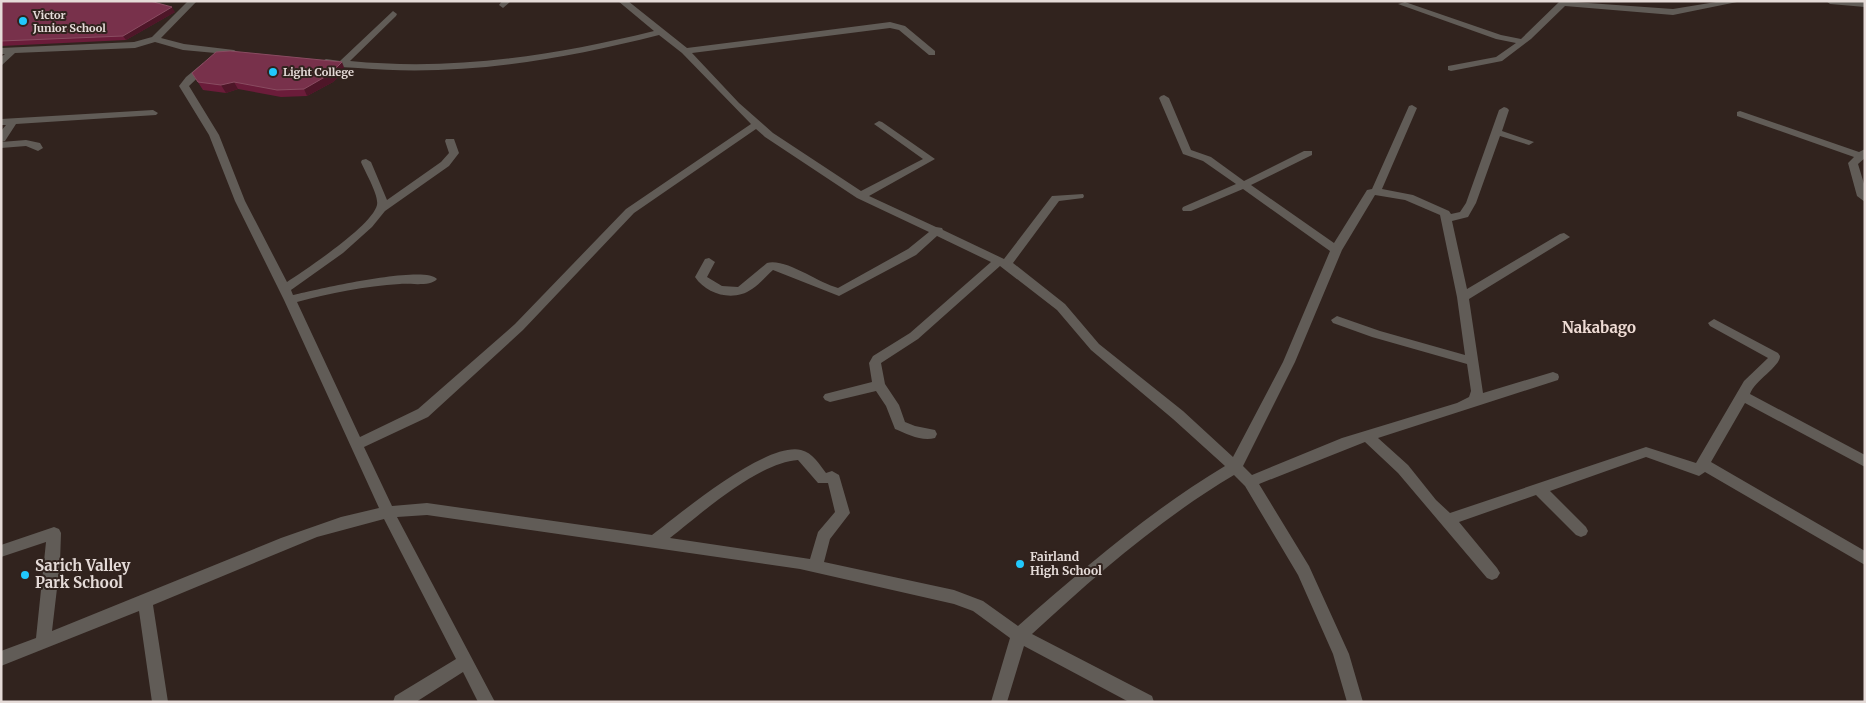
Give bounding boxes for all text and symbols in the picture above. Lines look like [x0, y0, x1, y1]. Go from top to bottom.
place label: Victor Junior School [32, 8, 106, 35]
marker: Victor Junior School [17, 15, 29, 27]
place label: Light College [283, 65, 354, 79]
marker: Light College [267, 66, 279, 78]
district label: Nakabago [1562, 318, 1636, 337]
place label: Fairland High School [1030, 549, 1102, 578]
place label: Sarich Valley Park School [35, 556, 130, 592]
marker: Fairland High School [1014, 558, 1026, 570]
marker: Sarich Valley Park School [19, 569, 31, 581]

